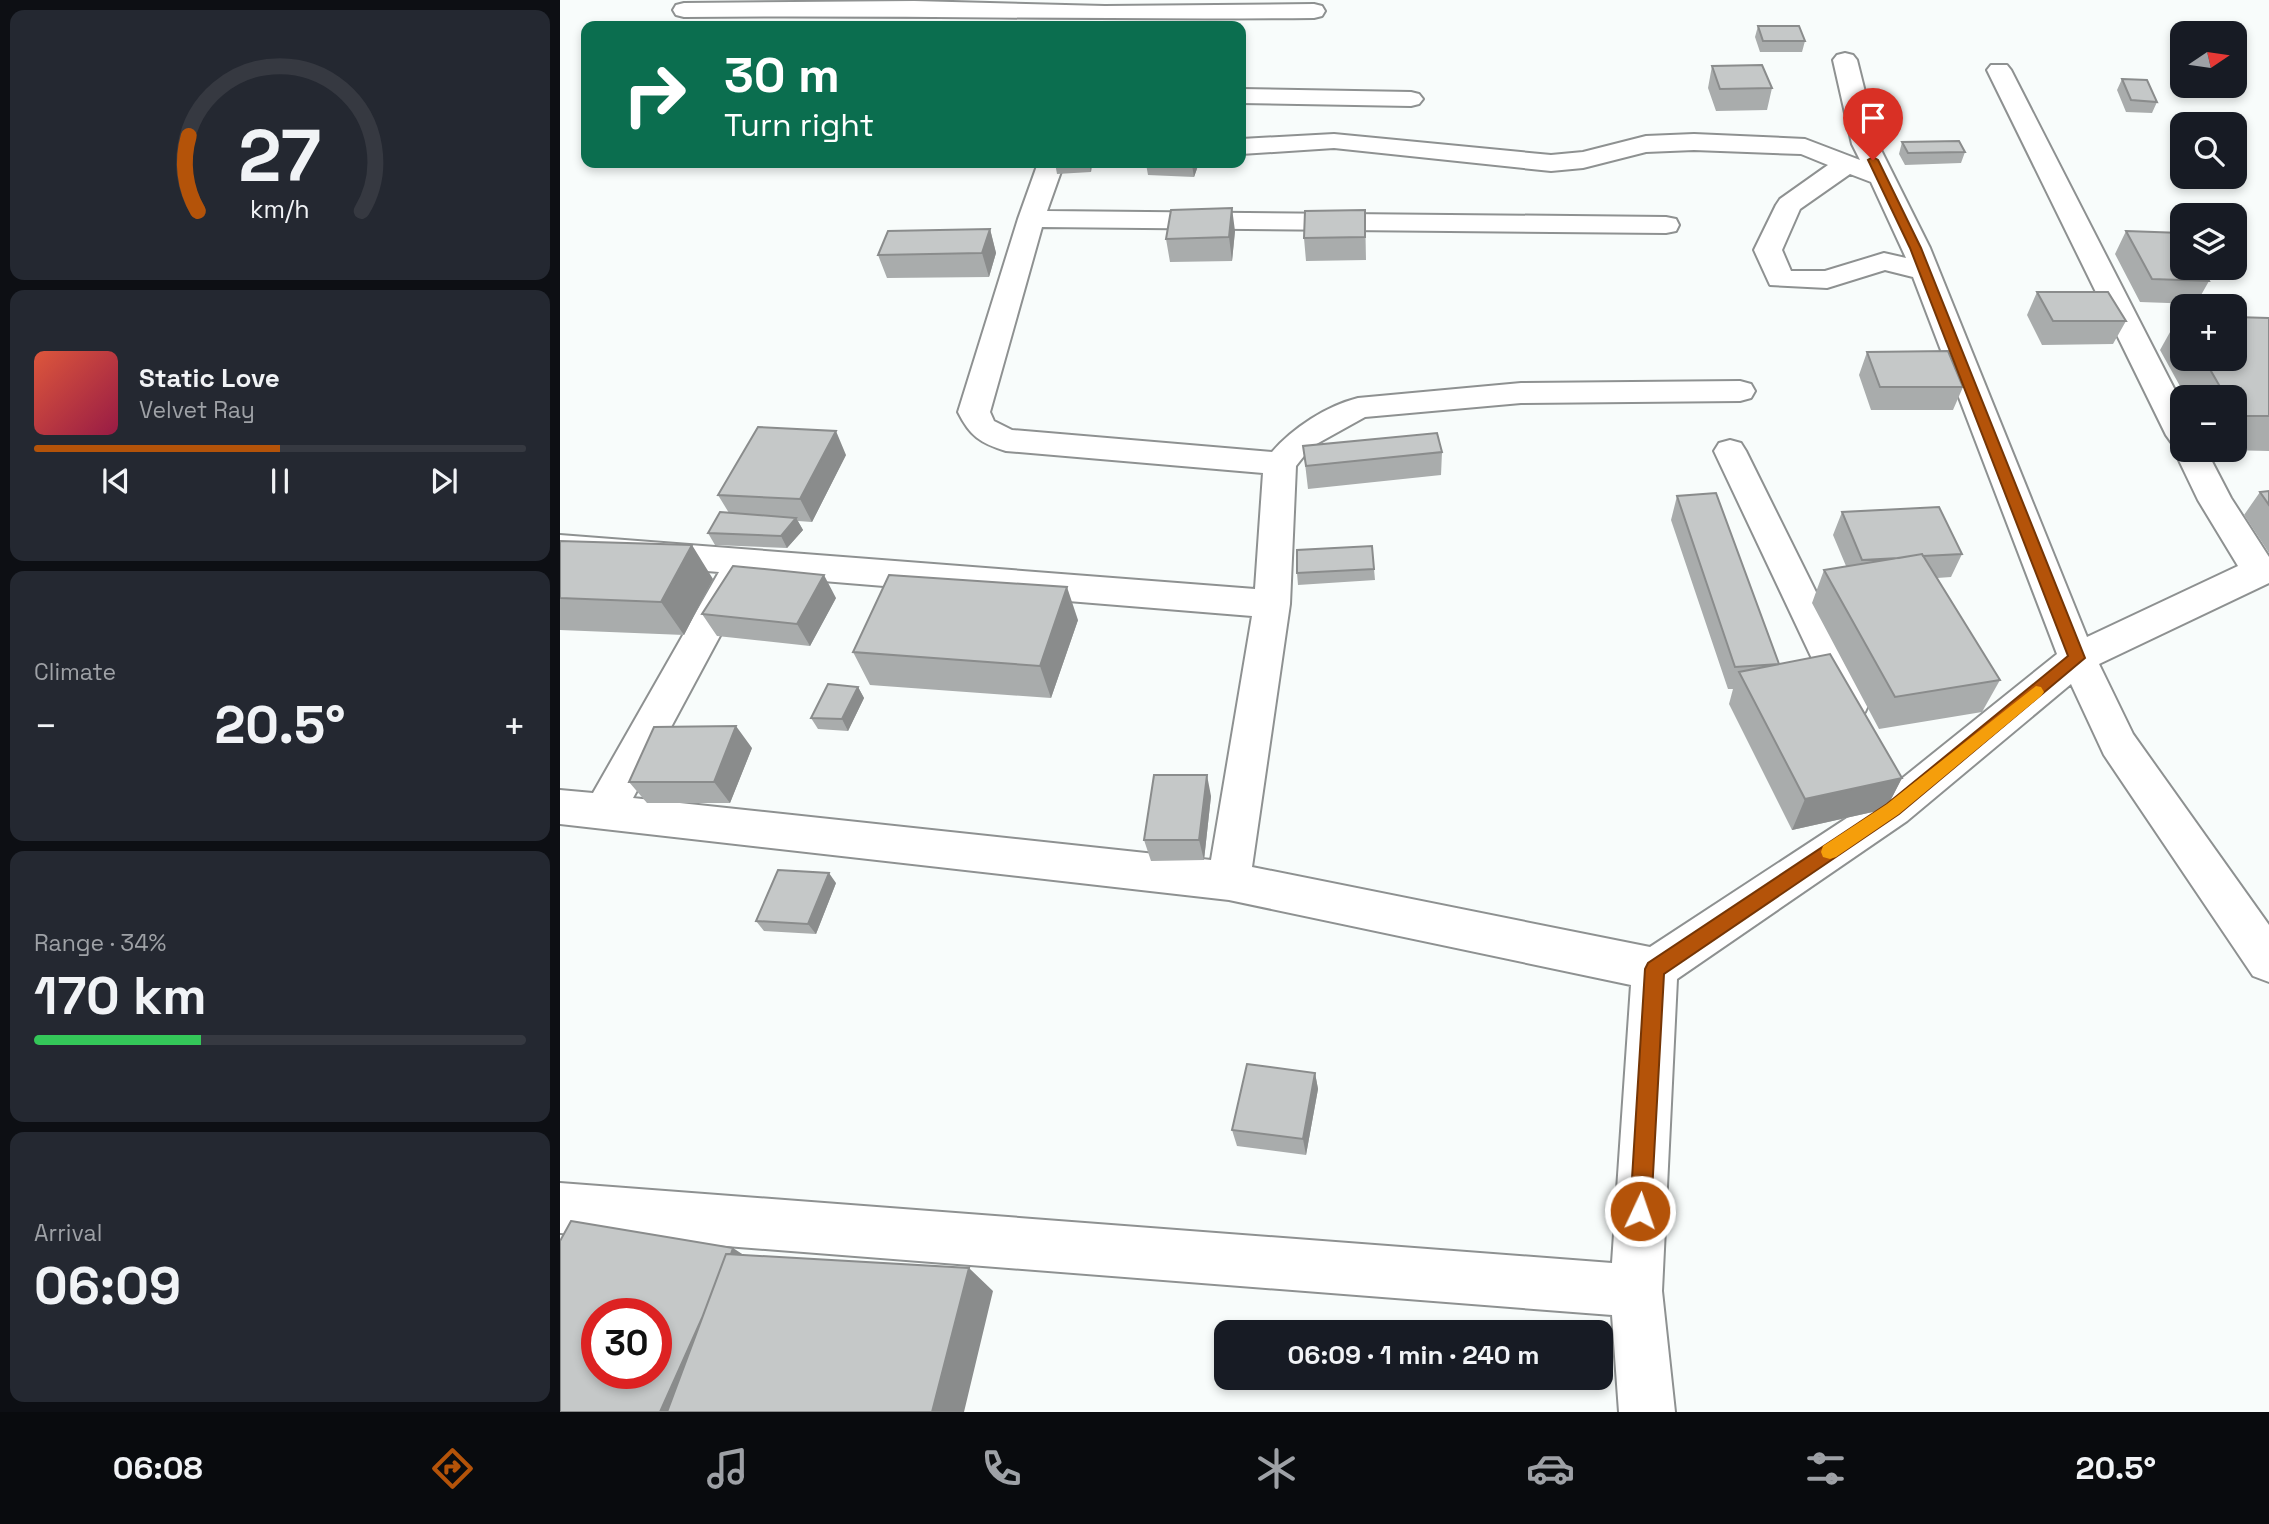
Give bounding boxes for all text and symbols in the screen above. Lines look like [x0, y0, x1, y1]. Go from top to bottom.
north arrow [2170, 21, 2247, 98]
map controls [2170, 21, 2247, 462]
text: 30 m [724, 44, 840, 106]
icon: right [609, 49, 700, 140]
pin [1843, 88, 1903, 160]
icon: arrive [1854, 99, 1892, 137]
text: Turn right [724, 105, 874, 145]
text: 27 [239, 110, 321, 203]
button: search [2170, 112, 2247, 189]
text: km/h [250, 193, 310, 225]
button: layers [2170, 203, 2247, 280]
button: + [2170, 294, 2247, 371]
text: Static Love [139, 361, 280, 395]
button: − [2170, 385, 2247, 462]
text: Velvet Ray [139, 395, 255, 425]
icon: previous [97, 462, 135, 500]
icon: pause [261, 462, 299, 500]
icon: next [425, 462, 463, 500]
text: Climate [34, 657, 116, 687]
text: 20.5° [214, 692, 346, 758]
text: − [34, 702, 58, 750]
text: + [502, 702, 526, 750]
text: Range · 34% [34, 928, 166, 958]
text: 170 km [34, 963, 207, 1029]
position arrow [1603, 1174, 1677, 1248]
text: Arrival [34, 1218, 102, 1248]
text: 06:09 [34, 1253, 181, 1319]
speed limit sign: 30 [581, 1298, 672, 1389]
text: 06:09 · 1 min · 240 m [1287, 1338, 1540, 1372]
icon: directions [428, 1444, 477, 1493]
icon: music [703, 1444, 752, 1493]
icon: phone [977, 1444, 1026, 1493]
icon: climate [1252, 1444, 1301, 1493]
icon: car [1526, 1444, 1575, 1493]
icon: filters [1801, 1444, 1850, 1493]
text: 06:08 [113, 1448, 203, 1488]
text: 20.5° [2075, 1448, 2156, 1488]

